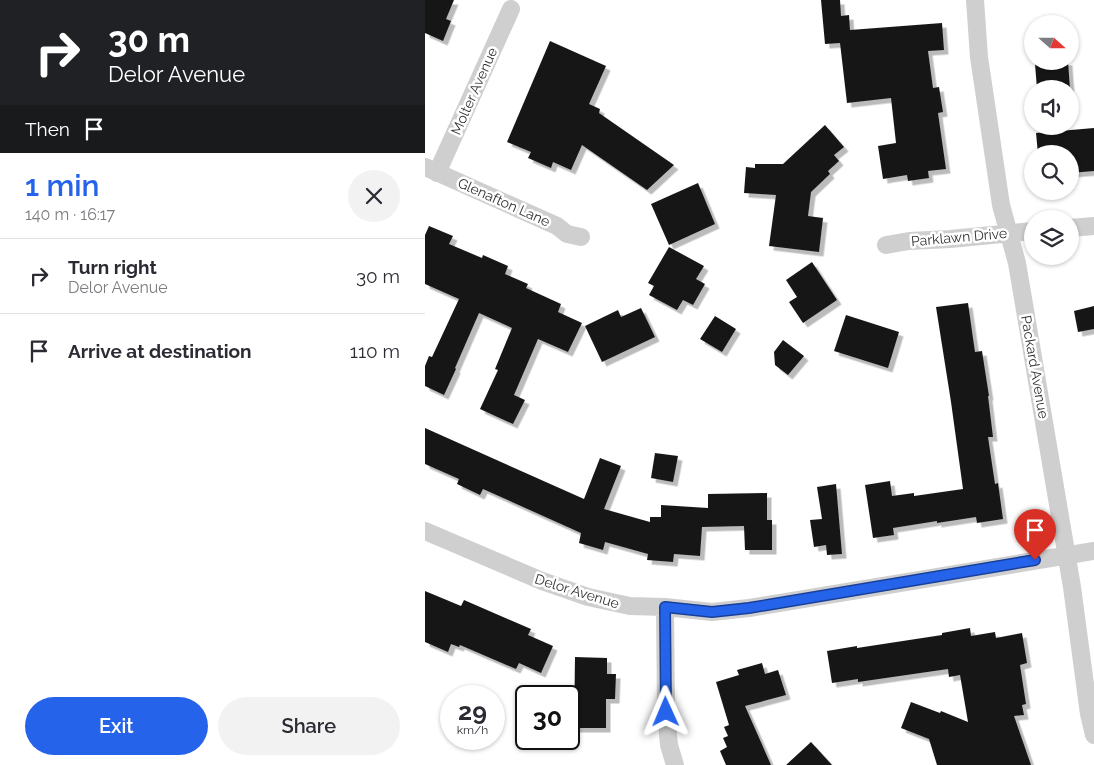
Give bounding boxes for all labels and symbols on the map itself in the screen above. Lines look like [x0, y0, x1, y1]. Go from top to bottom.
north arrow [1024, 15, 1079, 70]
street label: Molter Avenue [448, 45, 500, 137]
street label: Glenafton Lane [455, 175, 553, 229]
street label: Parklawn Drive [910, 225, 1008, 249]
street label: Packard Avenue [1018, 314, 1052, 420]
pin [1014, 509, 1056, 560]
street label: Delor Avenue [533, 571, 621, 611]
speed limit sign: 30 [515, 685, 580, 750]
position arrow [639, 685, 691, 737]

